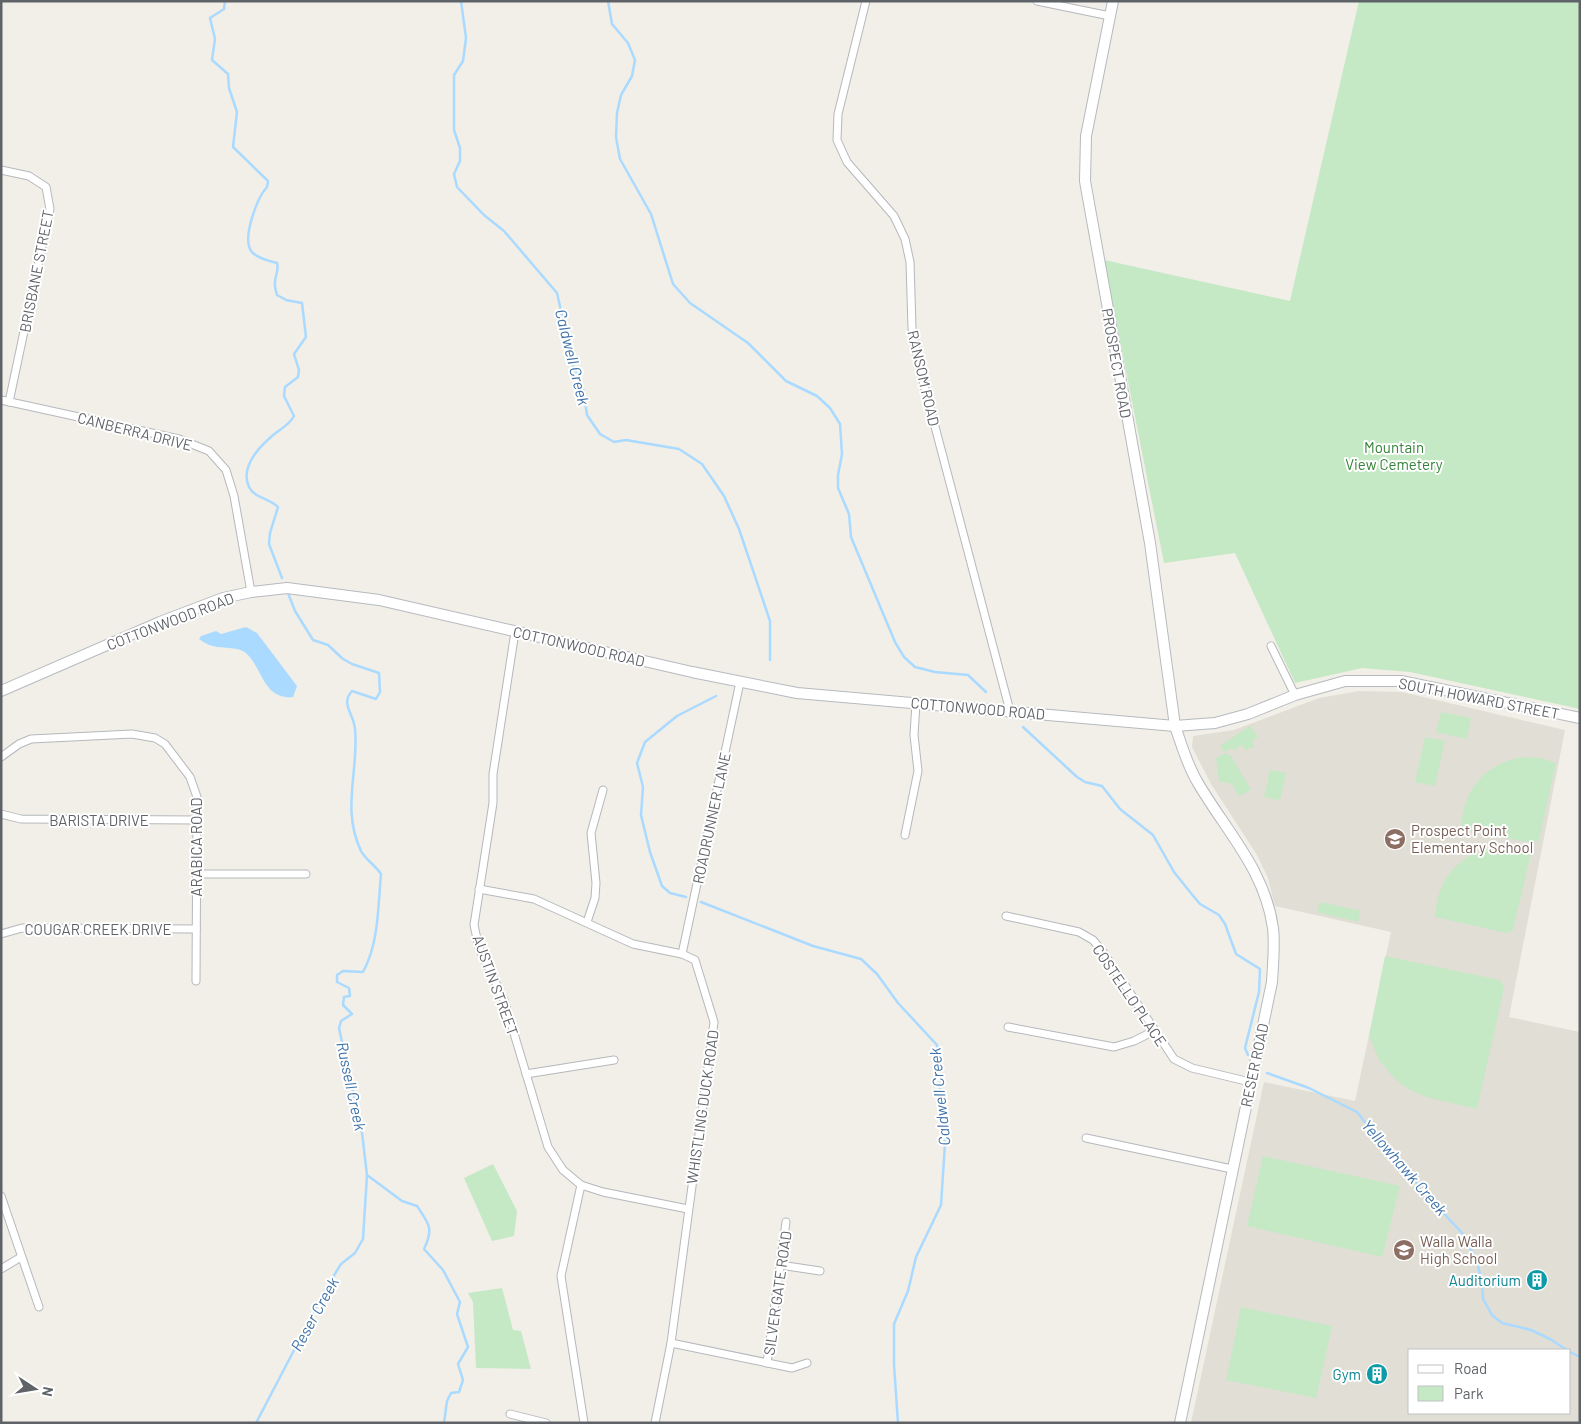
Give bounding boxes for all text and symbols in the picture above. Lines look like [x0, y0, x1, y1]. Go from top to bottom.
street label: BRISBANE STREET [15, 208, 57, 334]
water label: Caldwell Creek [552, 307, 594, 407]
street label: PROSPECT ROAD [1098, 307, 1136, 419]
street label: RANSOM ROAD [904, 328, 944, 428]
street label: CANBERRA DRIVE [76, 408, 194, 454]
park label: Mountain View Cemetery [1345, 438, 1443, 473]
street label: COTTONWOOD ROAD [104, 588, 236, 654]
street label: COTTONWOOD ROAD [511, 622, 647, 670]
street label: SOUTH HOWARD STREET [1397, 674, 1561, 722]
street label: COTTONWOOD ROAD [910, 693, 1046, 723]
street label: ROADRUNNER LANE [688, 751, 734, 885]
street label: ARABICA ROAD [187, 797, 205, 897]
street label: BARISTA DRIVE [49, 811, 149, 829]
place label: Prospect Point Elementary School [1411, 821, 1533, 856]
school or university icon: Prospect Point Elementary School [1383, 827, 1407, 851]
street label: COUGAR CREEK DRIVE [24, 920, 172, 938]
street label: AUSTIN STREET [469, 932, 523, 1038]
street label: COSTELLO PLACE [1089, 941, 1171, 1049]
street label: RESER ROAD [1236, 1021, 1272, 1109]
street label: WHISTLING DUCK ROAD [682, 1029, 722, 1185]
water label: Russell Creek [333, 1040, 371, 1132]
water label: Caldwell Creek [924, 1047, 954, 1147]
water label: Yellowhawk Creek [1358, 1115, 1452, 1219]
street label: SILVER GATE ROAD [759, 1230, 795, 1356]
place label: Walla Walla High School [1420, 1232, 1497, 1267]
school or university icon: Walla Walla High School [1392, 1238, 1416, 1262]
building icon: Auditorium [1525, 1268, 1549, 1292]
place label: Auditorium [1449, 1271, 1521, 1289]
water label: Reser Creek [286, 1274, 342, 1354]
legend [1408, 1349, 1571, 1414]
text: Road [1454, 1359, 1487, 1377]
building icon: Gym [1365, 1362, 1389, 1386]
north arrow [10, 1364, 60, 1414]
place label: Gym [1332, 1365, 1361, 1383]
text: Park [1454, 1384, 1484, 1402]
text: N [39, 1385, 57, 1398]

